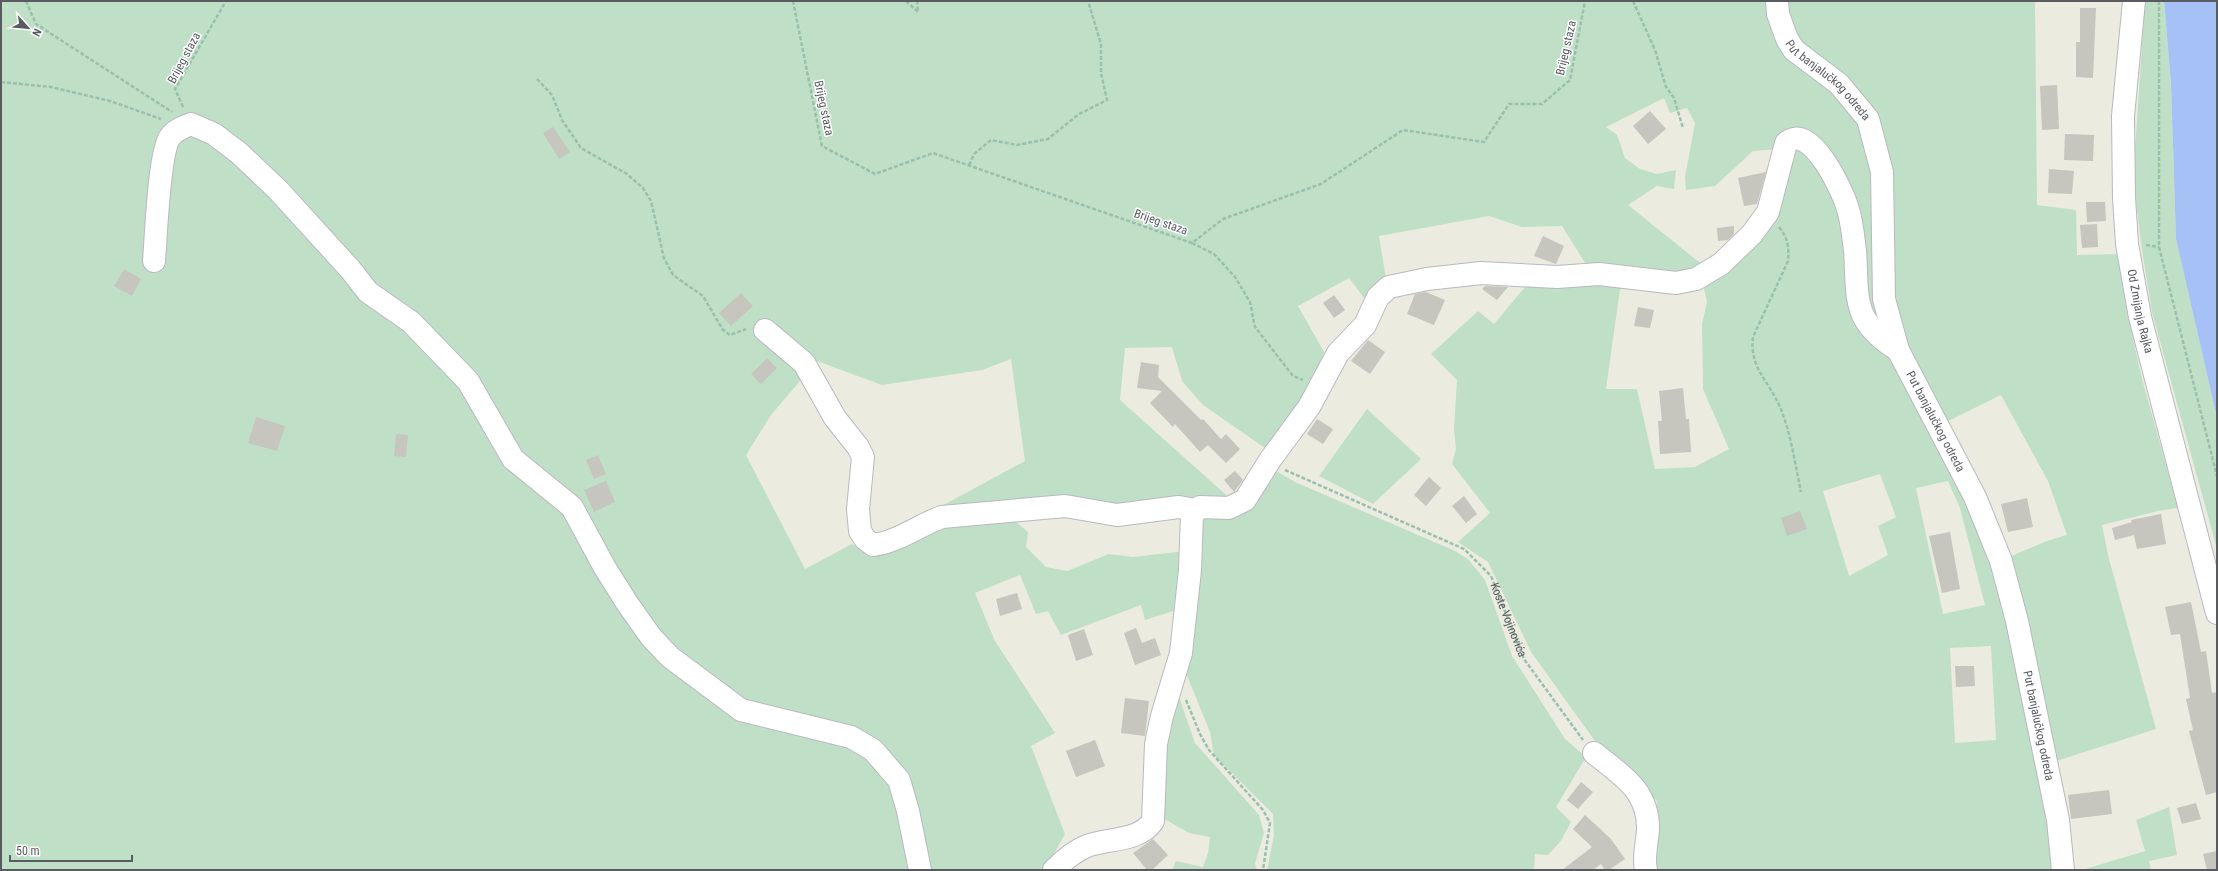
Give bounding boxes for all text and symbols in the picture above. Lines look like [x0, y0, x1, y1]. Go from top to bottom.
north arrow [8, 8, 48, 48]
street label: Brijeg staza [1553, 19, 1579, 77]
text: N [29, 26, 44, 38]
street label: Brijeg staza [165, 30, 203, 86]
street label: Put banjalučkog odreda [1782, 37, 1873, 123]
street label: Brijeg staza [811, 79, 837, 137]
street label: Brijeg staza [1132, 206, 1190, 238]
street label: Od Zmijanja Rajka [2125, 268, 2156, 355]
street label: Put banjalučkog odreda [1903, 369, 1968, 475]
street label: Koste Vojinovića [1487, 581, 1530, 659]
street label: Put banjalučkog odreda [2020, 669, 2057, 782]
scale bar [10, 837, 132, 863]
text: 50 m [16, 844, 40, 858]

